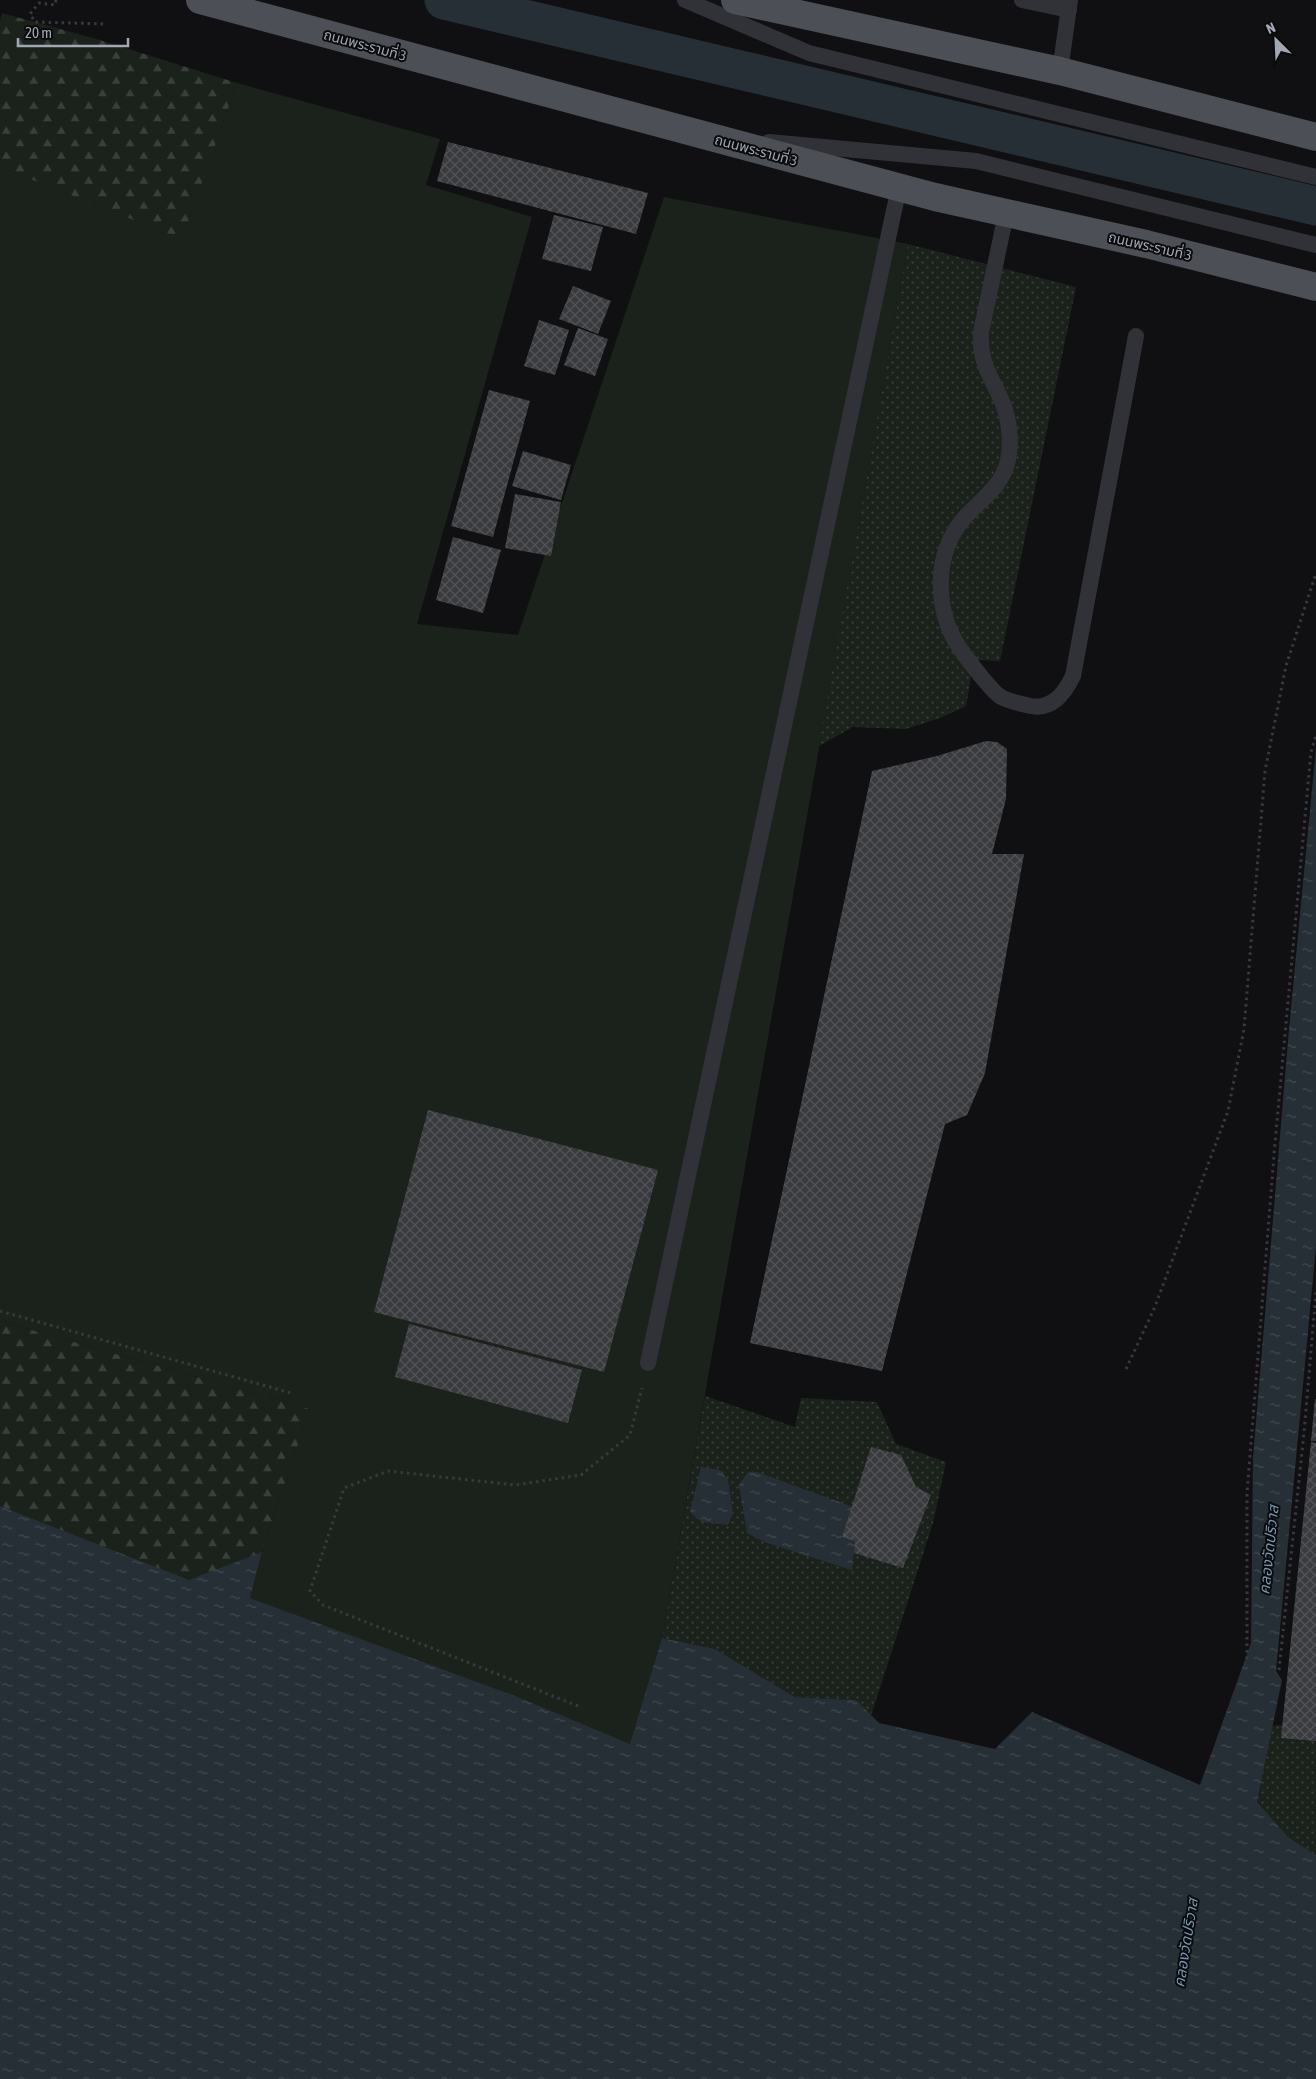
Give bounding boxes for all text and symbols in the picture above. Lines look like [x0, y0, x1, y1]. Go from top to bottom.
scale bar [18, 15, 128, 47]
north arrow [1251, 15, 1301, 65]
text: N [1264, 19, 1278, 37]
text: 20 m [25, 24, 52, 41]
street label: ถนนพระรามที่ 3 [322, 24, 409, 64]
street label: ถนนพระรามที่ 3 [713, 129, 800, 169]
street label: ถนนพระรามที่ 3 [1107, 227, 1194, 263]
water label: คลองวัดปริวาส [1255, 1502, 1282, 1595]
water label: คลองวัดปริวาส [1170, 1895, 1201, 1988]

